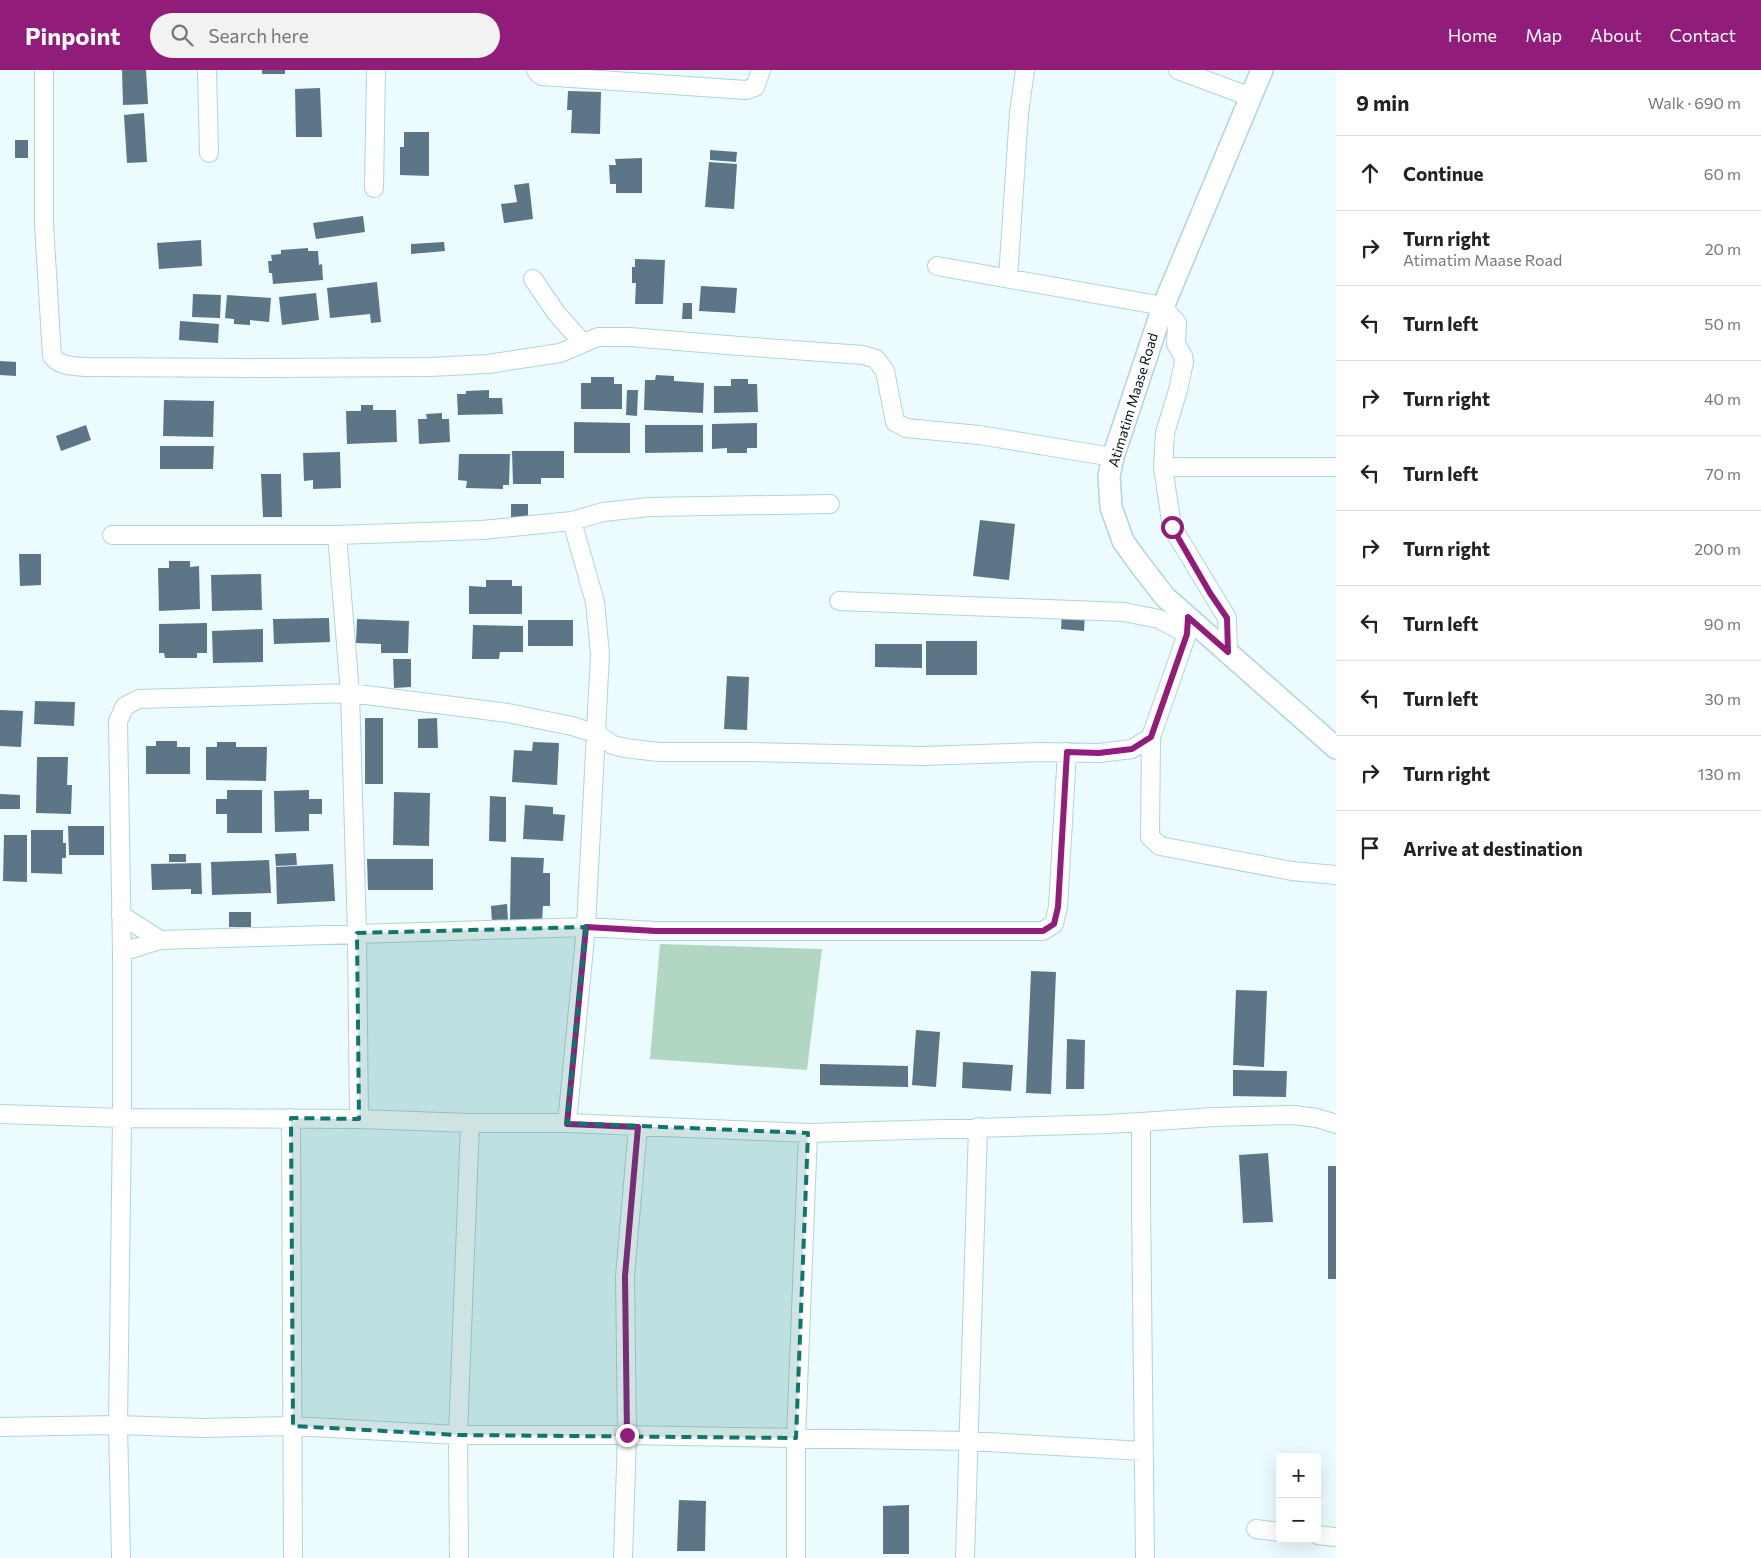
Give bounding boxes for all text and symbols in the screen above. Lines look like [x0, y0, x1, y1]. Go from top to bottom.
search box [150, 13, 500, 58]
text: Pinpoint [25, 21, 120, 50]
icon: search [168, 21, 196, 49]
text: Search here [208, 24, 309, 47]
text: Home [1448, 24, 1497, 46]
text: Map [1525, 24, 1562, 46]
text: About [1590, 24, 1642, 46]
text: Contact [1670, 24, 1736, 46]
text: 9 min [1356, 90, 1409, 115]
text: Walk · 690 m [1648, 93, 1741, 112]
icon: ahead [1356, 159, 1384, 187]
text: Continue [1403, 162, 1483, 185]
text: 60 m [1704, 164, 1741, 183]
text: Turn right [1403, 227, 1490, 250]
icon: right [1356, 234, 1384, 262]
text: 20 m [1705, 239, 1741, 258]
text: Atimatim Maase Road [1403, 250, 1562, 269]
icon: left [1356, 309, 1384, 337]
text: Turn left [1403, 312, 1478, 335]
text: 50 m [1704, 314, 1741, 333]
street label: Atimatim Maase Road [1104, 331, 1161, 469]
icon: right [1356, 384, 1384, 412]
text: Turn right [1403, 387, 1490, 410]
text: 40 m [1704, 389, 1741, 408]
icon: left [1356, 459, 1384, 487]
text: Turn left [1403, 462, 1478, 485]
text: 70 m [1705, 464, 1741, 483]
route start [1161, 516, 1184, 539]
icon: right [1356, 534, 1384, 562]
text: Turn right [1403, 537, 1490, 560]
text: 200 m [1694, 539, 1741, 558]
icon: left [1356, 609, 1384, 637]
text: Turn left [1403, 612, 1478, 635]
text: 90 m [1704, 614, 1741, 633]
icon: left [1356, 684, 1384, 712]
text: Turn left [1403, 687, 1478, 710]
text: 30 m [1704, 689, 1741, 708]
icon: right [1356, 759, 1384, 787]
text: Turn right [1403, 762, 1490, 785]
text: 130 m [1698, 764, 1741, 783]
icon: arrive [1356, 834, 1384, 862]
text: Arrive at destination [1403, 837, 1583, 860]
route end [616, 1424, 639, 1447]
map controls [1276, 1453, 1321, 1543]
button: + [1276, 1453, 1321, 1498]
button: − [1276, 1498, 1321, 1543]

